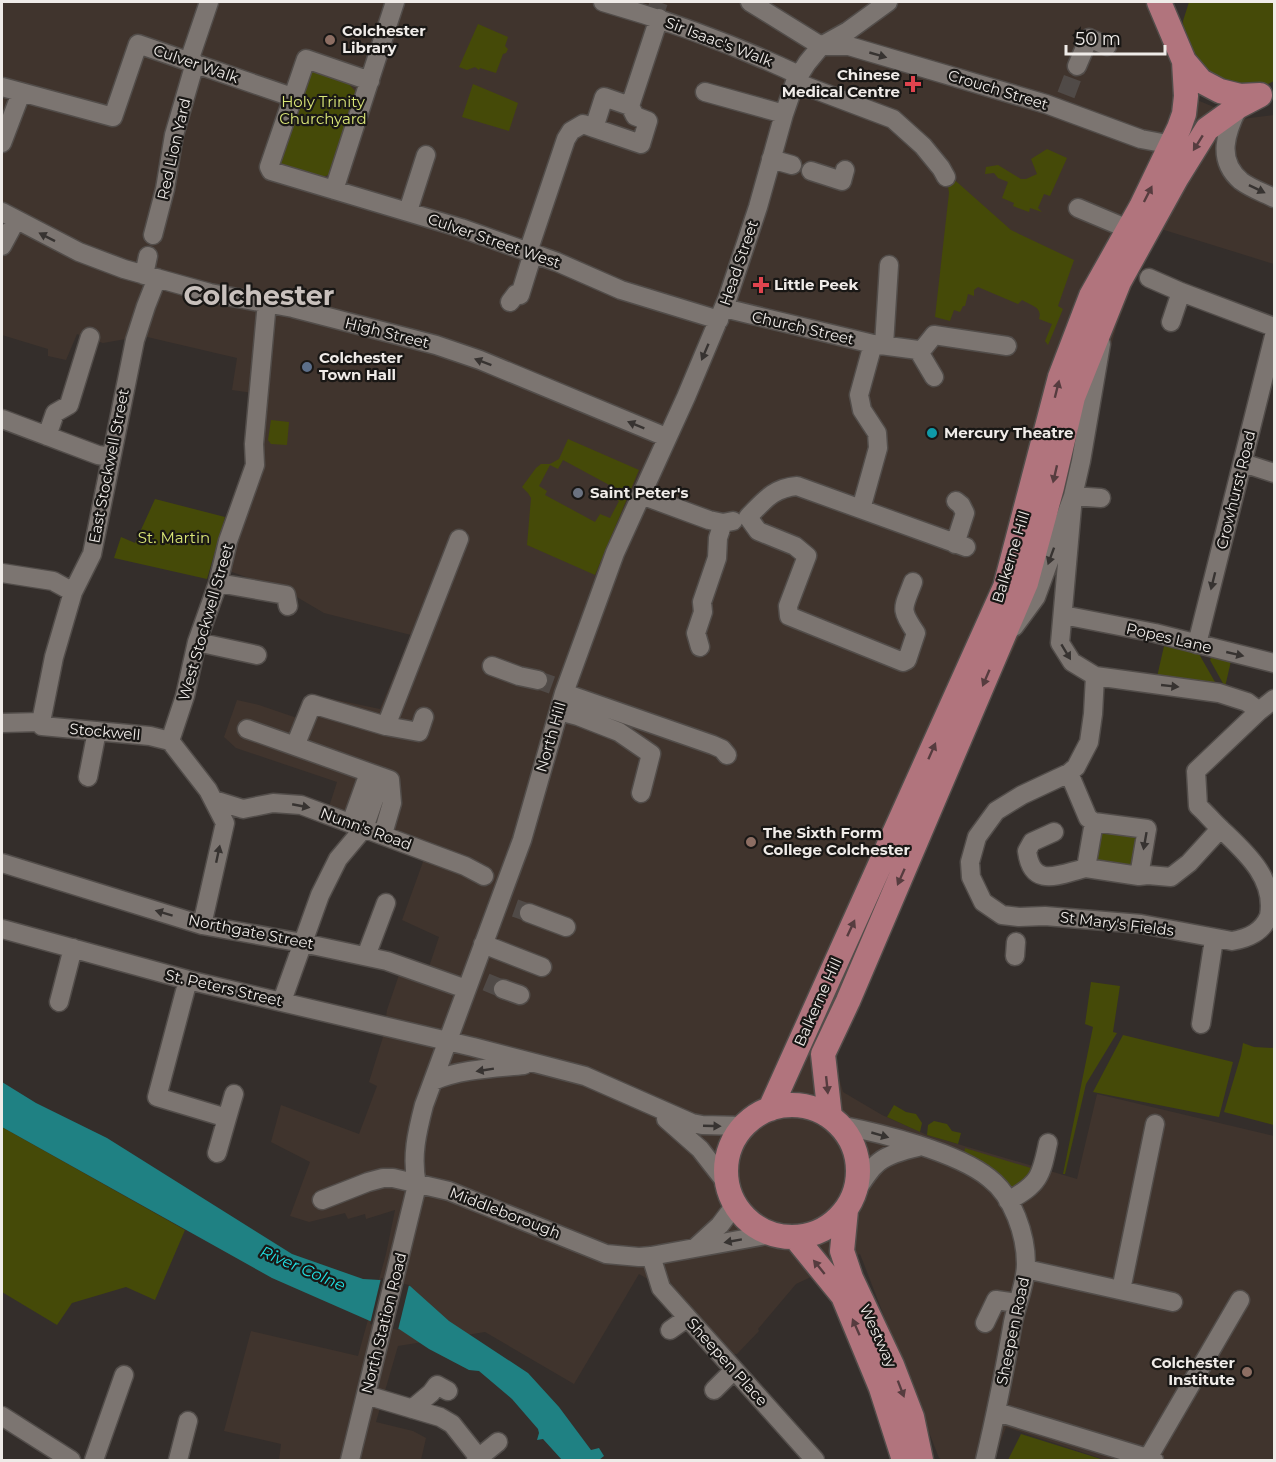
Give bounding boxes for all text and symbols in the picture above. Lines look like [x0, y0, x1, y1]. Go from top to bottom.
street label: Sir Isaac's Walk [663, 12, 775, 71]
scale bar [1066, 18, 1165, 56]
place label: Colchester Library [342, 21, 426, 57]
text: 50 m [1075, 28, 1121, 50]
marker: Colchester Library [323, 33, 337, 47]
street label: Culver Walk [151, 40, 241, 87]
one-way arrow [869, 51, 887, 60]
place label: Chinese Medical Centre [782, 65, 900, 101]
street label: Crouch Street [946, 65, 1051, 114]
marker: Chinese Medical Centre [904, 75, 922, 93]
park label: Holy Trinity Churchyard [279, 92, 367, 128]
street label: Red Lion Yard [153, 96, 194, 202]
one-way arrow [1193, 135, 1204, 151]
one-way arrow [1249, 184, 1266, 194]
one-way arrow [1143, 185, 1152, 202]
street label: Culver Street West [425, 209, 563, 272]
street label: Head Street [715, 218, 762, 308]
one-way arrow [39, 232, 56, 241]
place label: Little Peek [774, 275, 858, 294]
marker: Little Peek [752, 276, 770, 294]
district label: Colchester [184, 279, 334, 312]
street label: Church Street [750, 307, 856, 349]
street label: High Street [343, 313, 431, 352]
one-way arrow [700, 344, 710, 362]
place label: Colchester Town Hall [319, 348, 403, 384]
one-way arrow [474, 357, 492, 366]
marker: Colchester Town Hall [300, 360, 314, 374]
one-way arrow [1053, 380, 1063, 398]
street label: East Stockwell Street [84, 387, 133, 545]
one-way arrow [626, 420, 644, 430]
place label: Mercury Theatre [944, 423, 1074, 442]
marker: Mercury Theatre [925, 426, 939, 440]
street label: Crowhurst Road [1212, 429, 1259, 551]
one-way arrow [1050, 465, 1060, 484]
place label: Saint Peter's [590, 483, 688, 502]
marker: Saint Peter's [571, 486, 585, 500]
street label: Balkerne Hill [988, 509, 1034, 605]
park label: St. Martin [138, 528, 210, 547]
street label: West Stockwell Street [174, 541, 237, 703]
one-way arrow [1046, 547, 1055, 565]
one-way arrow [1207, 572, 1217, 590]
street label: Popes Lane [1124, 618, 1214, 657]
one-way arrow [1060, 644, 1071, 660]
one-way arrow [1226, 649, 1245, 659]
one-way arrow [981, 670, 991, 688]
one-way arrow [1160, 681, 1179, 691]
street label: North Hill [531, 699, 570, 774]
street label: Stockwell [69, 719, 141, 744]
one-way arrow [927, 742, 936, 759]
one-way arrow [292, 802, 310, 812]
street label: Nunn's Road [318, 803, 415, 854]
place label: The Sixth Form College Colchester [763, 823, 910, 859]
one-way arrow [1140, 832, 1149, 851]
marker: The Sixth Form College Colchester [744, 835, 758, 849]
one-way arrow [213, 844, 223, 863]
one-way arrow [896, 868, 905, 886]
street label: St Mary's Fields [1059, 907, 1175, 940]
one-way arrow [155, 908, 173, 917]
street label: Northgate Street [187, 910, 315, 953]
one-way arrow [847, 920, 856, 937]
street label: Balkerne Hill [789, 954, 846, 1049]
street label: St. Peters Street [164, 965, 285, 1010]
one-way arrow [475, 1065, 494, 1074]
one-way arrow [822, 1076, 832, 1095]
one-way arrow [703, 1121, 722, 1130]
one-way arrow [871, 1131, 889, 1140]
street label: Middleborough [447, 1183, 563, 1242]
one-way arrow [724, 1236, 743, 1245]
water label: River Colne [257, 1242, 348, 1295]
street label: North Station Road [357, 1250, 410, 1395]
one-way arrow [813, 1259, 825, 1274]
street label: Sheepen Road [992, 1275, 1033, 1387]
street label: Westway [856, 1301, 902, 1371]
street label: Sheepen Place [683, 1314, 772, 1410]
one-way arrow [852, 1318, 861, 1335]
place label: Colchester Institute [1151, 1353, 1236, 1389]
marker: Colchester Institute [1240, 1365, 1254, 1379]
one-way arrow [897, 1380, 907, 1398]

